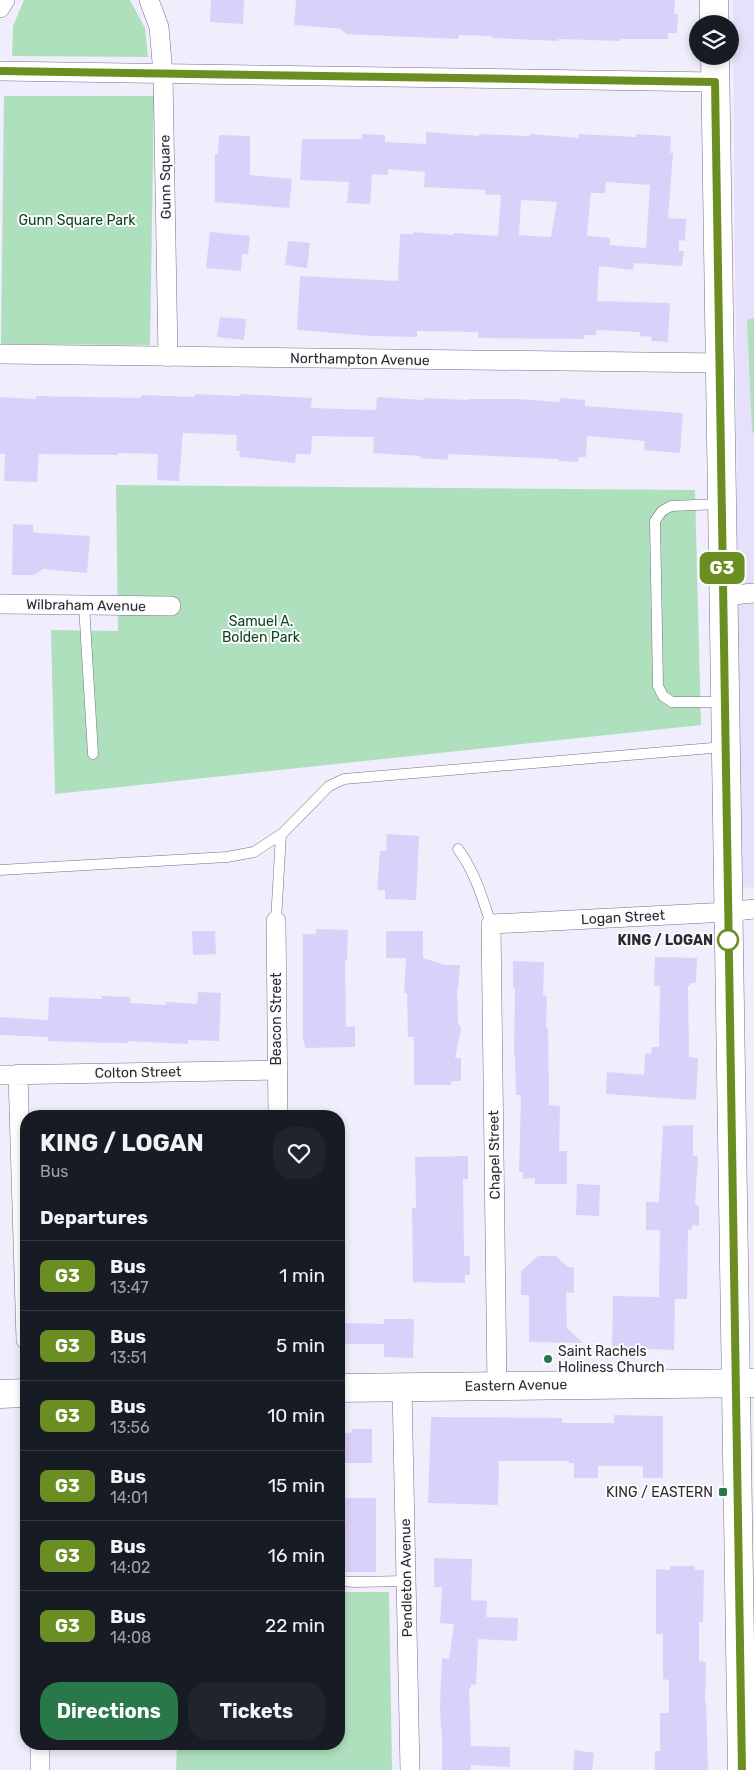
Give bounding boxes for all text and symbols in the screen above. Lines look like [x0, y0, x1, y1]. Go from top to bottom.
map controls [689, 15, 739, 65]
button: layers [689, 15, 739, 65]
street label: Gunn Square [156, 134, 175, 219]
park label: Gunn Square Park [18, 212, 136, 229]
street label: Northampton Avenue [290, 350, 430, 369]
line badge: G3 [700, 552, 744, 584]
text: G3 [710, 557, 734, 579]
street label: Wilbraham Avenue [26, 596, 146, 615]
park label: Samuel A. Bolden Park [222, 613, 301, 646]
street label: Logan Street [581, 907, 666, 928]
marker: KING / LOGAN [717, 929, 739, 951]
place label: KING / LOGAN [617, 932, 713, 949]
street label: Beacon Street [268, 972, 285, 1066]
street label: Colton Street [95, 1063, 182, 1082]
street label: Chapel Street [485, 1110, 504, 1200]
button: heart [273, 1127, 325, 1179]
text: KING / LOGAN [40, 1129, 204, 1157]
text: Bus [40, 1162, 68, 1181]
text: Departures [40, 1206, 148, 1229]
text: Bus [110, 1255, 146, 1278]
text: 1 min [279, 1264, 325, 1287]
text: G3 [55, 1265, 80, 1287]
text: 13:47 [110, 1278, 148, 1297]
text: Bus [110, 1325, 146, 1348]
text: 5 min [276, 1334, 325, 1357]
text: G3 [55, 1335, 80, 1357]
place label: Saint Rachels Holiness Church [558, 1343, 665, 1376]
text: 13:51 [110, 1348, 147, 1367]
marker: Saint Rachels Holiness Church [542, 1353, 554, 1365]
street label: Eastern Avenue [465, 1376, 568, 1395]
text: Bus [110, 1395, 146, 1418]
text: 10 min [267, 1404, 325, 1427]
text: G3 [55, 1405, 80, 1427]
text: 13:56 [110, 1418, 150, 1437]
text: Bus [110, 1465, 146, 1488]
text: 15 min [268, 1474, 325, 1497]
text: G3 [55, 1475, 80, 1497]
place label: KING / EASTERN [606, 1484, 713, 1501]
marker: KING / EASTERN [717, 1486, 729, 1498]
text: 14:01 [110, 1488, 148, 1507]
street label: Pendleton Avenue [397, 1518, 416, 1638]
text: Bus [110, 1535, 146, 1558]
text: 16 min [268, 1544, 325, 1567]
text: G3 [55, 1545, 80, 1567]
text: 14:02 [110, 1558, 150, 1577]
text: Bus [110, 1605, 146, 1628]
text: 22 min [265, 1614, 325, 1637]
text: G3 [55, 1615, 80, 1637]
text: 14:08 [110, 1628, 151, 1647]
button: Directions [40, 1682, 178, 1740]
button: Tickets [188, 1682, 325, 1740]

